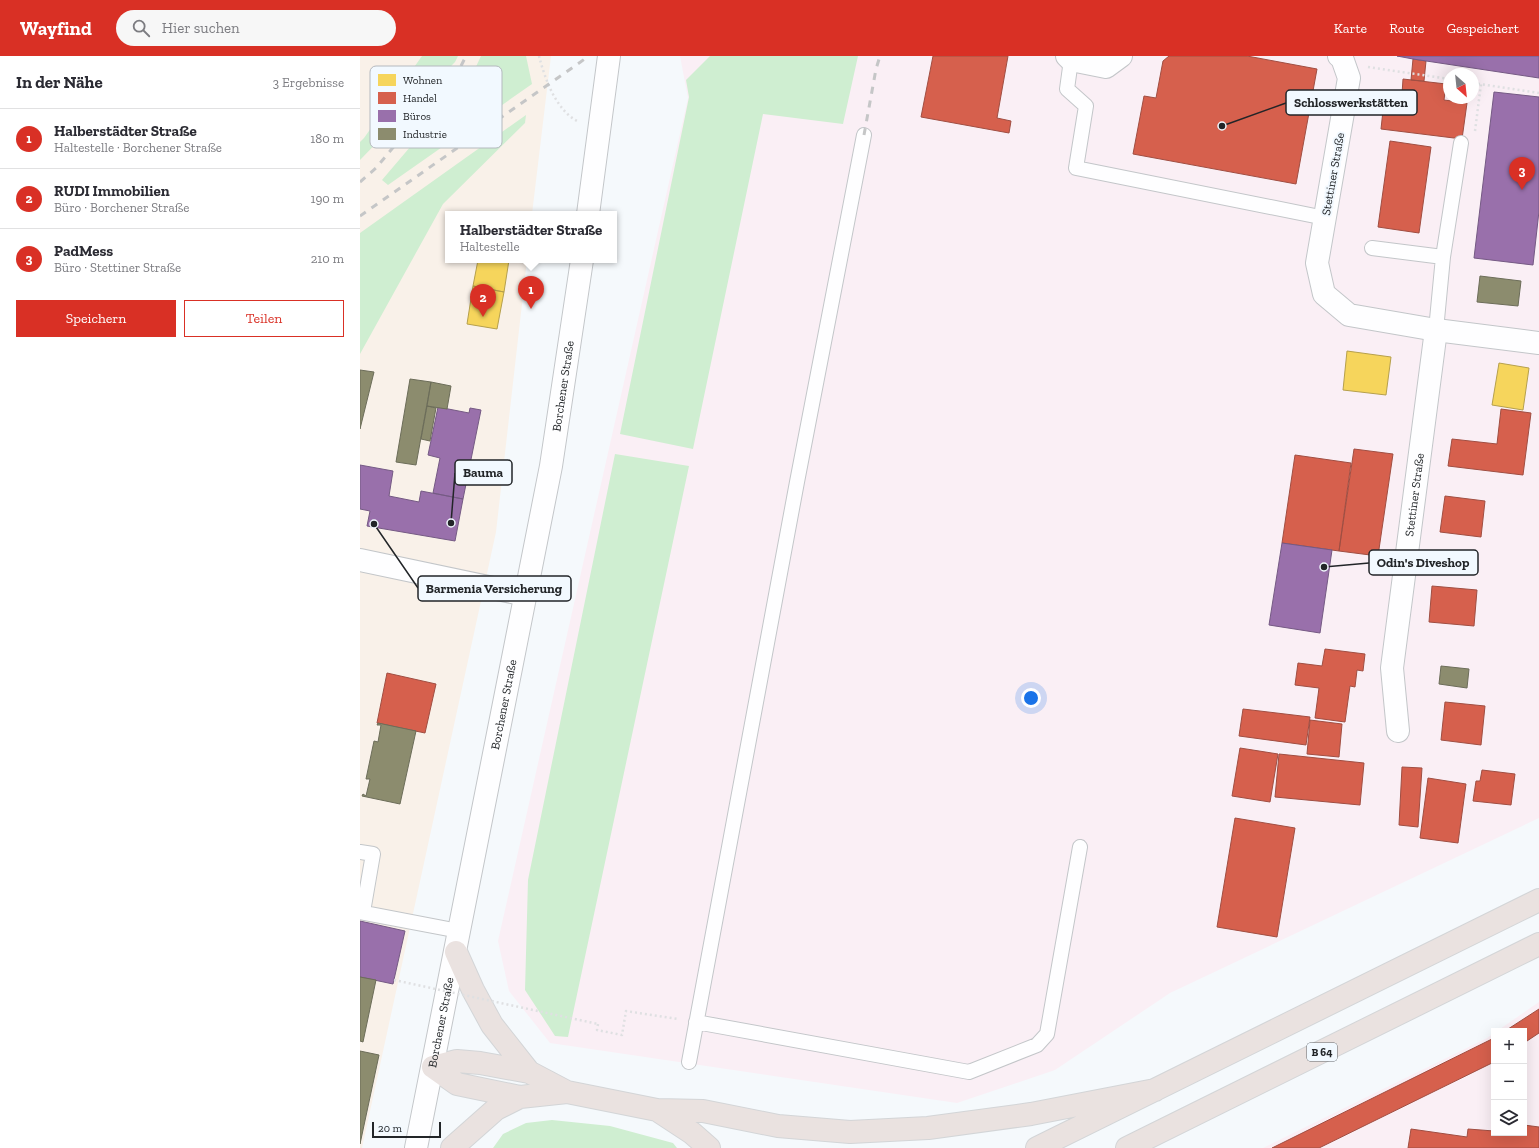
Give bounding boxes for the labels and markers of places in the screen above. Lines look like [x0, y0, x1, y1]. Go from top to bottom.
callout: Schlosswerkstätten [1286, 90, 1417, 115]
pin: 3 [1509, 157, 1535, 190]
pin: 1 [518, 276, 544, 309]
pin: 2 [470, 284, 496, 317]
callout: Bauma [455, 460, 512, 485]
callout: Odin's Diveshop [1369, 550, 1478, 575]
callout: Barmenia Versicherung [418, 576, 571, 601]

